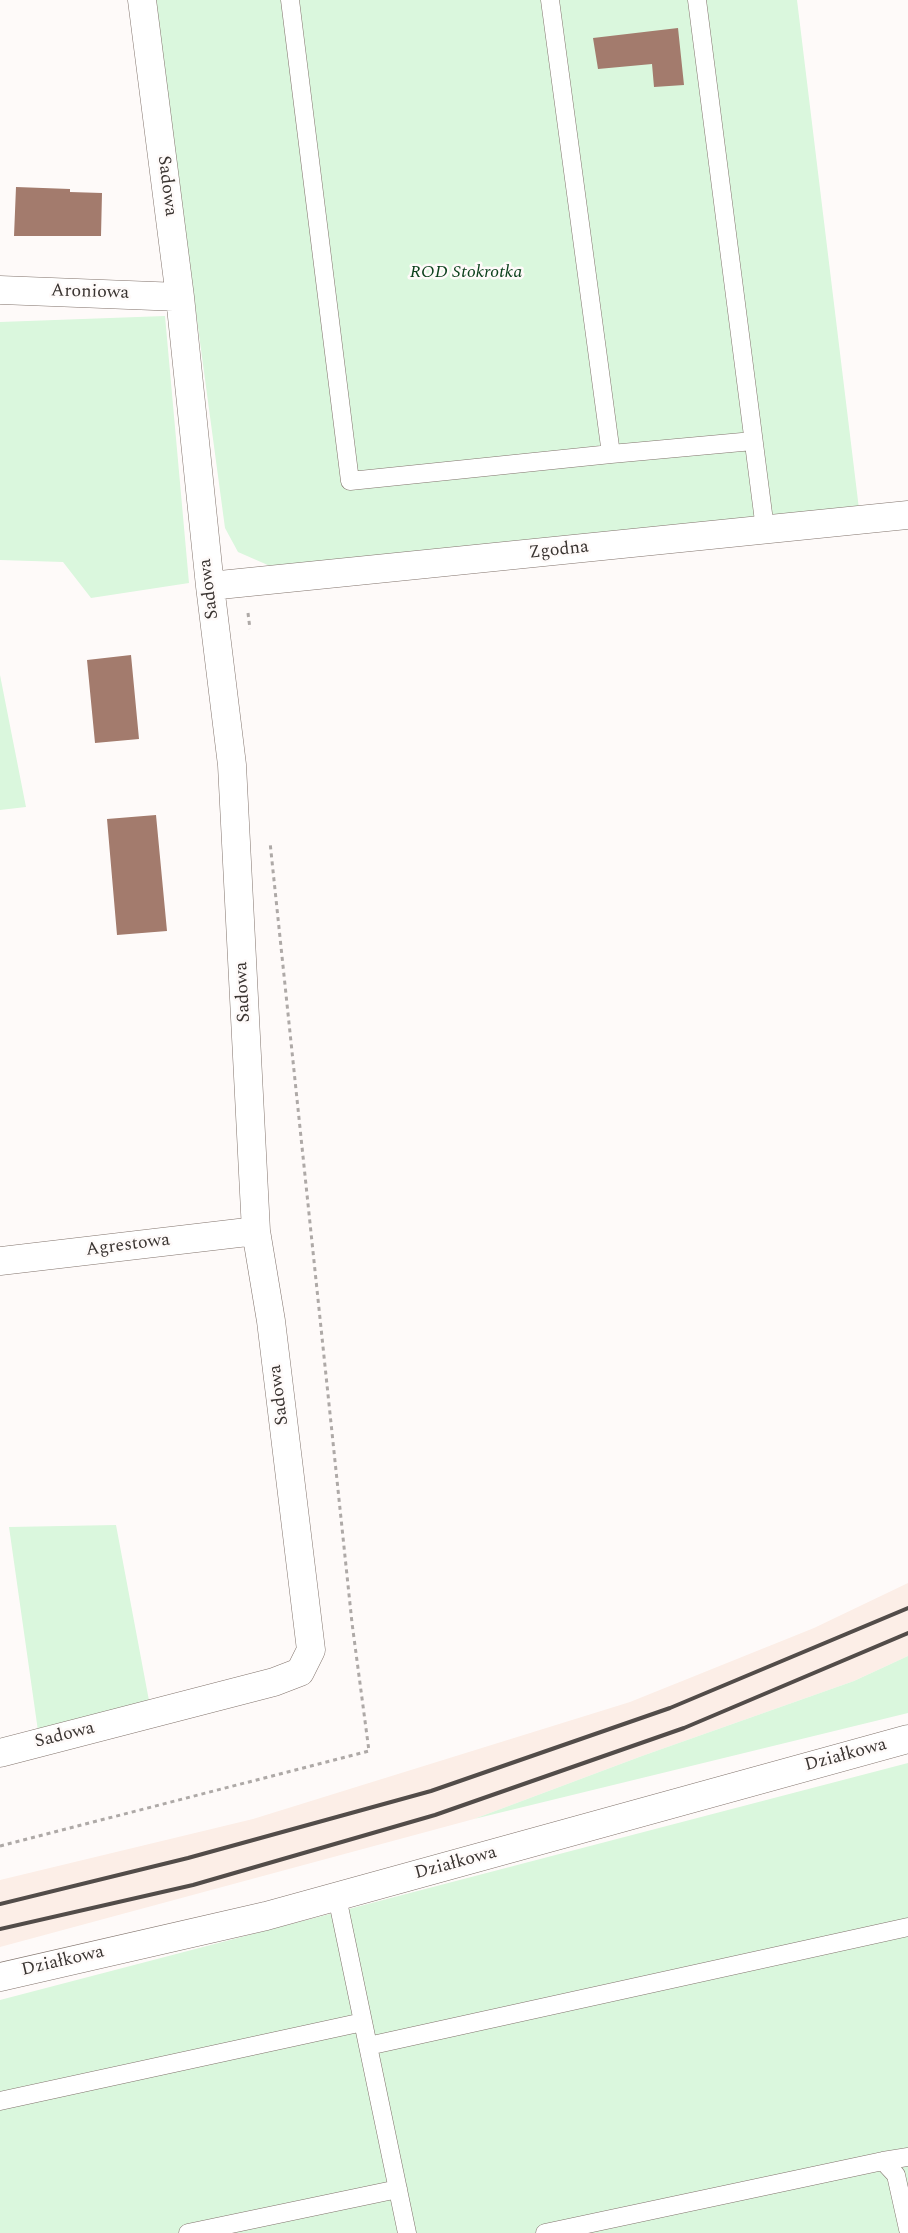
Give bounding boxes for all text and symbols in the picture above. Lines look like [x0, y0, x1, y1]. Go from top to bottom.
street label: Sadowa [152, 154, 180, 218]
park label: ROD Stokrotka [410, 262, 522, 284]
street label: Aroniowa [50, 281, 130, 305]
street label: Zgodna [528, 537, 590, 565]
street label: Sadowa [196, 557, 224, 621]
street label: Sadowa [232, 961, 256, 1023]
street label: Agrestowa [85, 1230, 171, 1262]
street label: Sadowa [266, 1363, 294, 1427]
street label: Sadowa [33, 1718, 97, 1754]
street label: Działkowa [803, 1735, 889, 1777]
street label: Działkowa [413, 1843, 499, 1885]
street label: Działkowa [20, 1942, 106, 1982]

